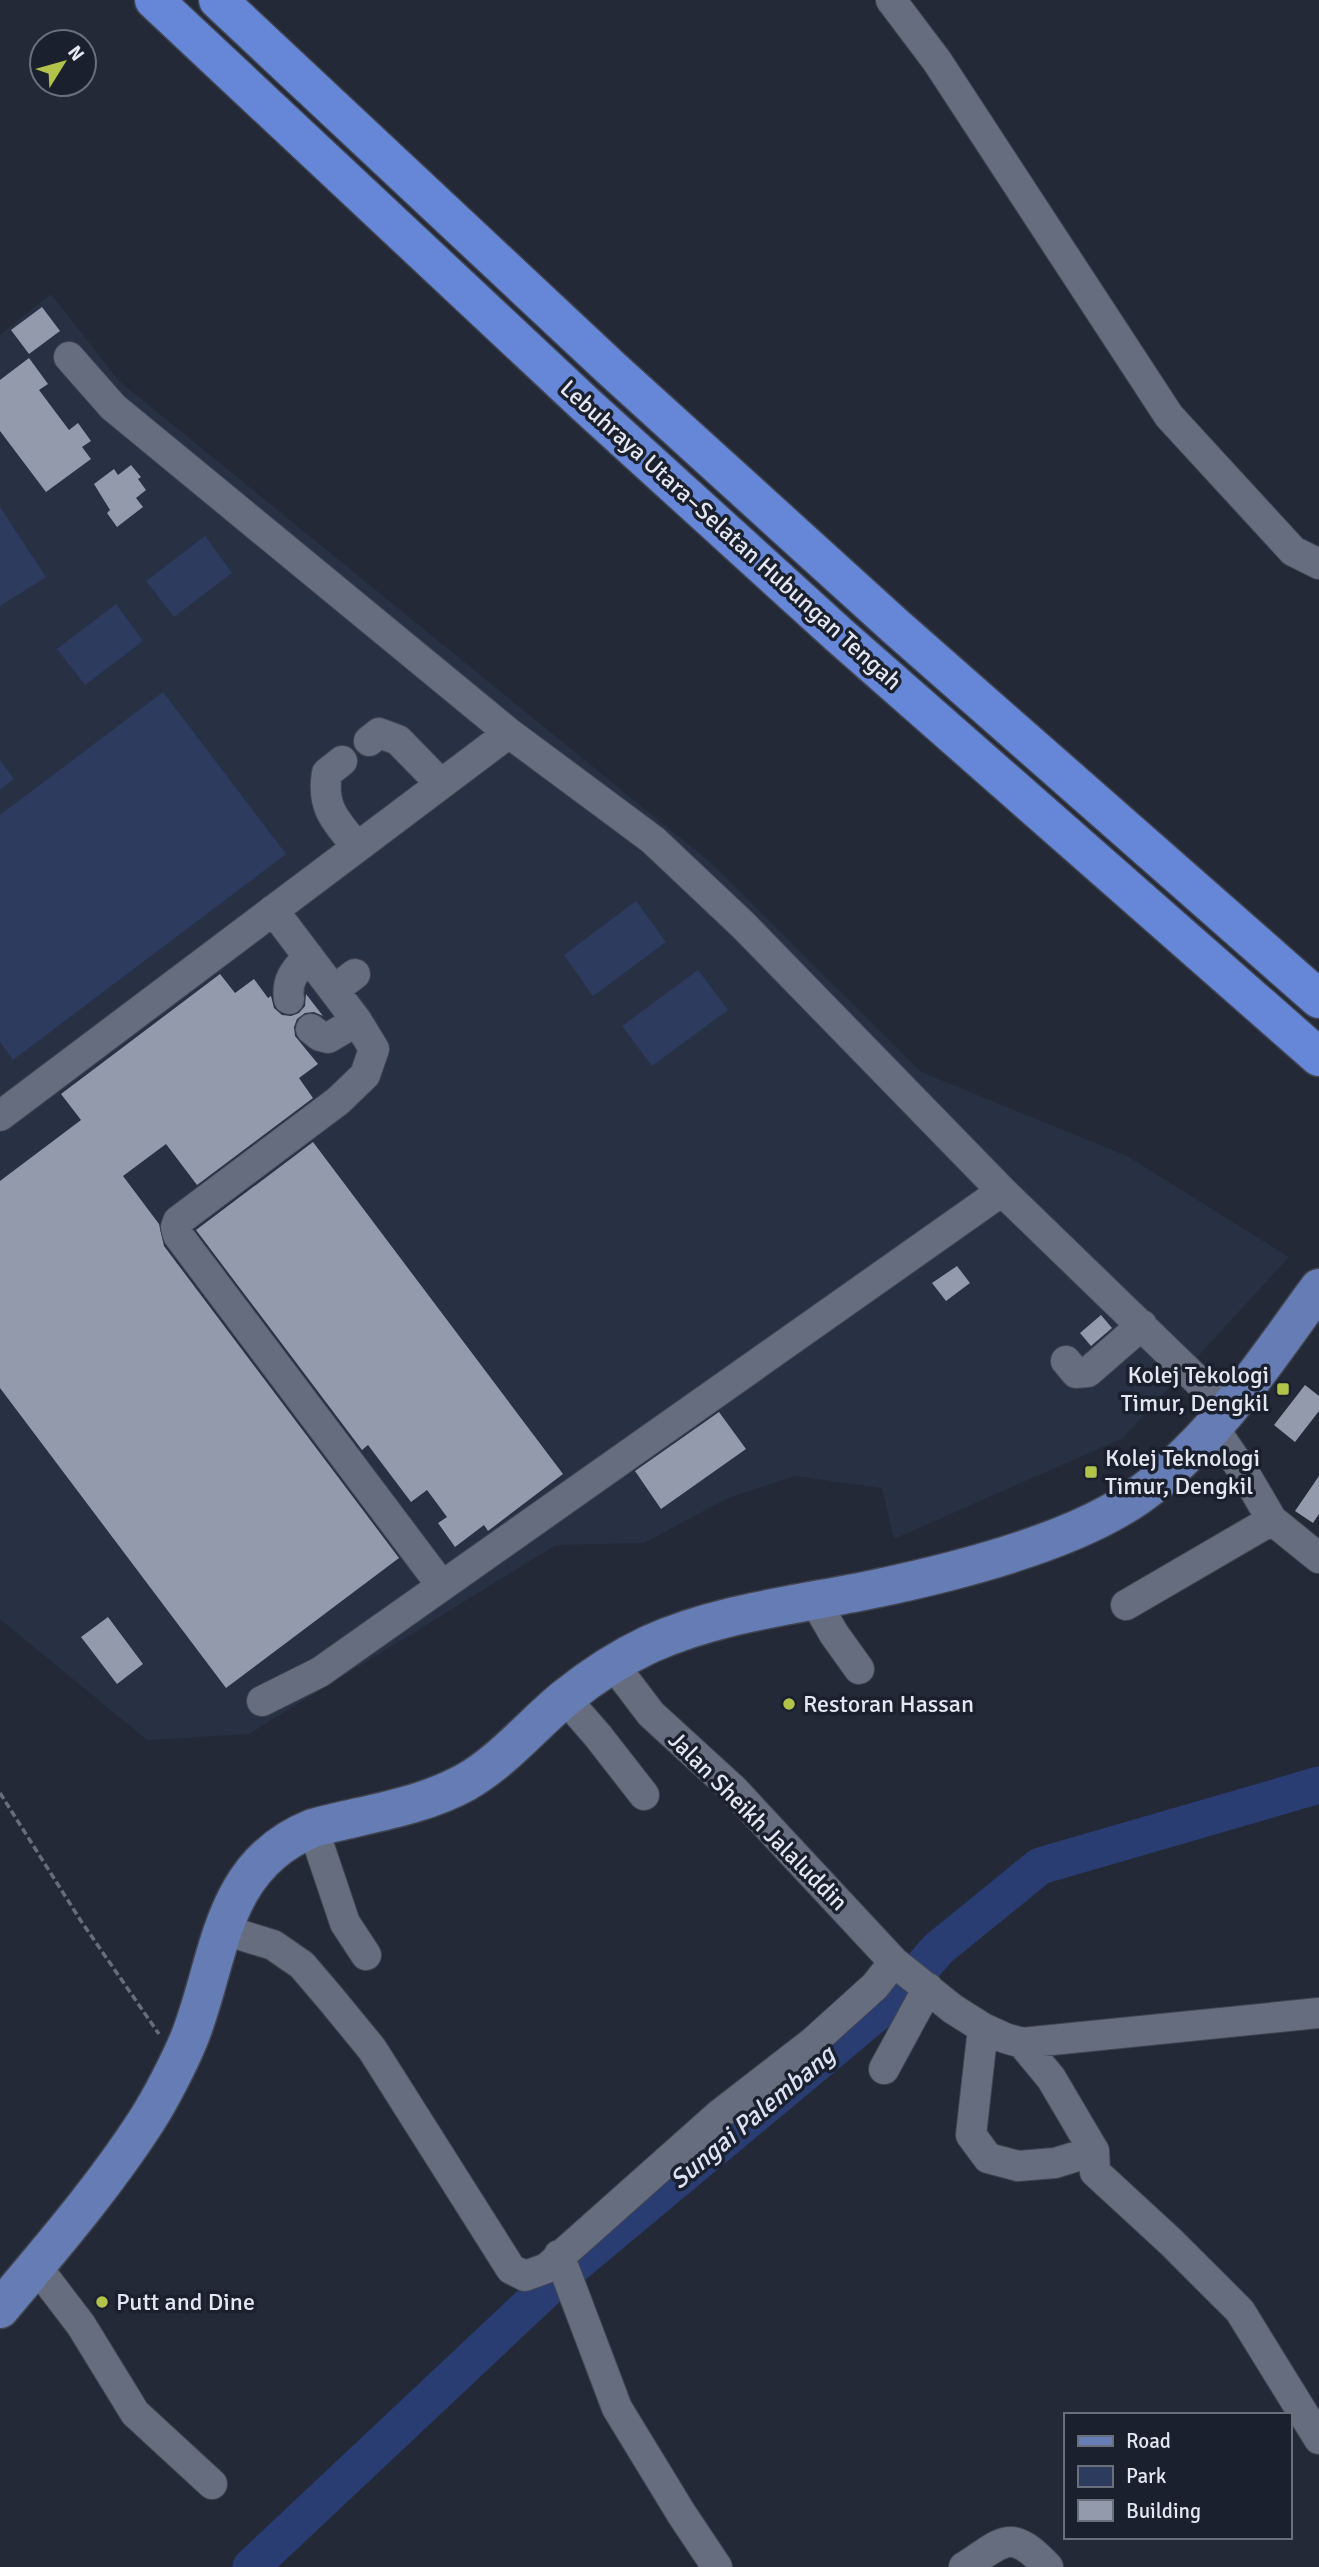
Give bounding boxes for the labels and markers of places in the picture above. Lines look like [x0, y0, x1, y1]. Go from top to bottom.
place label: Kolej Tekologi Timur, Dengkil [1121, 1360, 1269, 1418]
marker: Kolej Tekologi Timur, Dengkil [1275, 1381, 1291, 1397]
place label: Kolej Teknologi Timur, Dengkil [1105, 1443, 1260, 1501]
marker: Kolej Teknologi Timur, Dengkil [1083, 1464, 1099, 1480]
place label: Restoran Hassan [803, 1689, 974, 1719]
marker: Restoran Hassan [781, 1696, 797, 1712]
place label: Putt and Dine [116, 2287, 255, 2317]
marker: Putt and Dine [94, 2294, 110, 2310]

